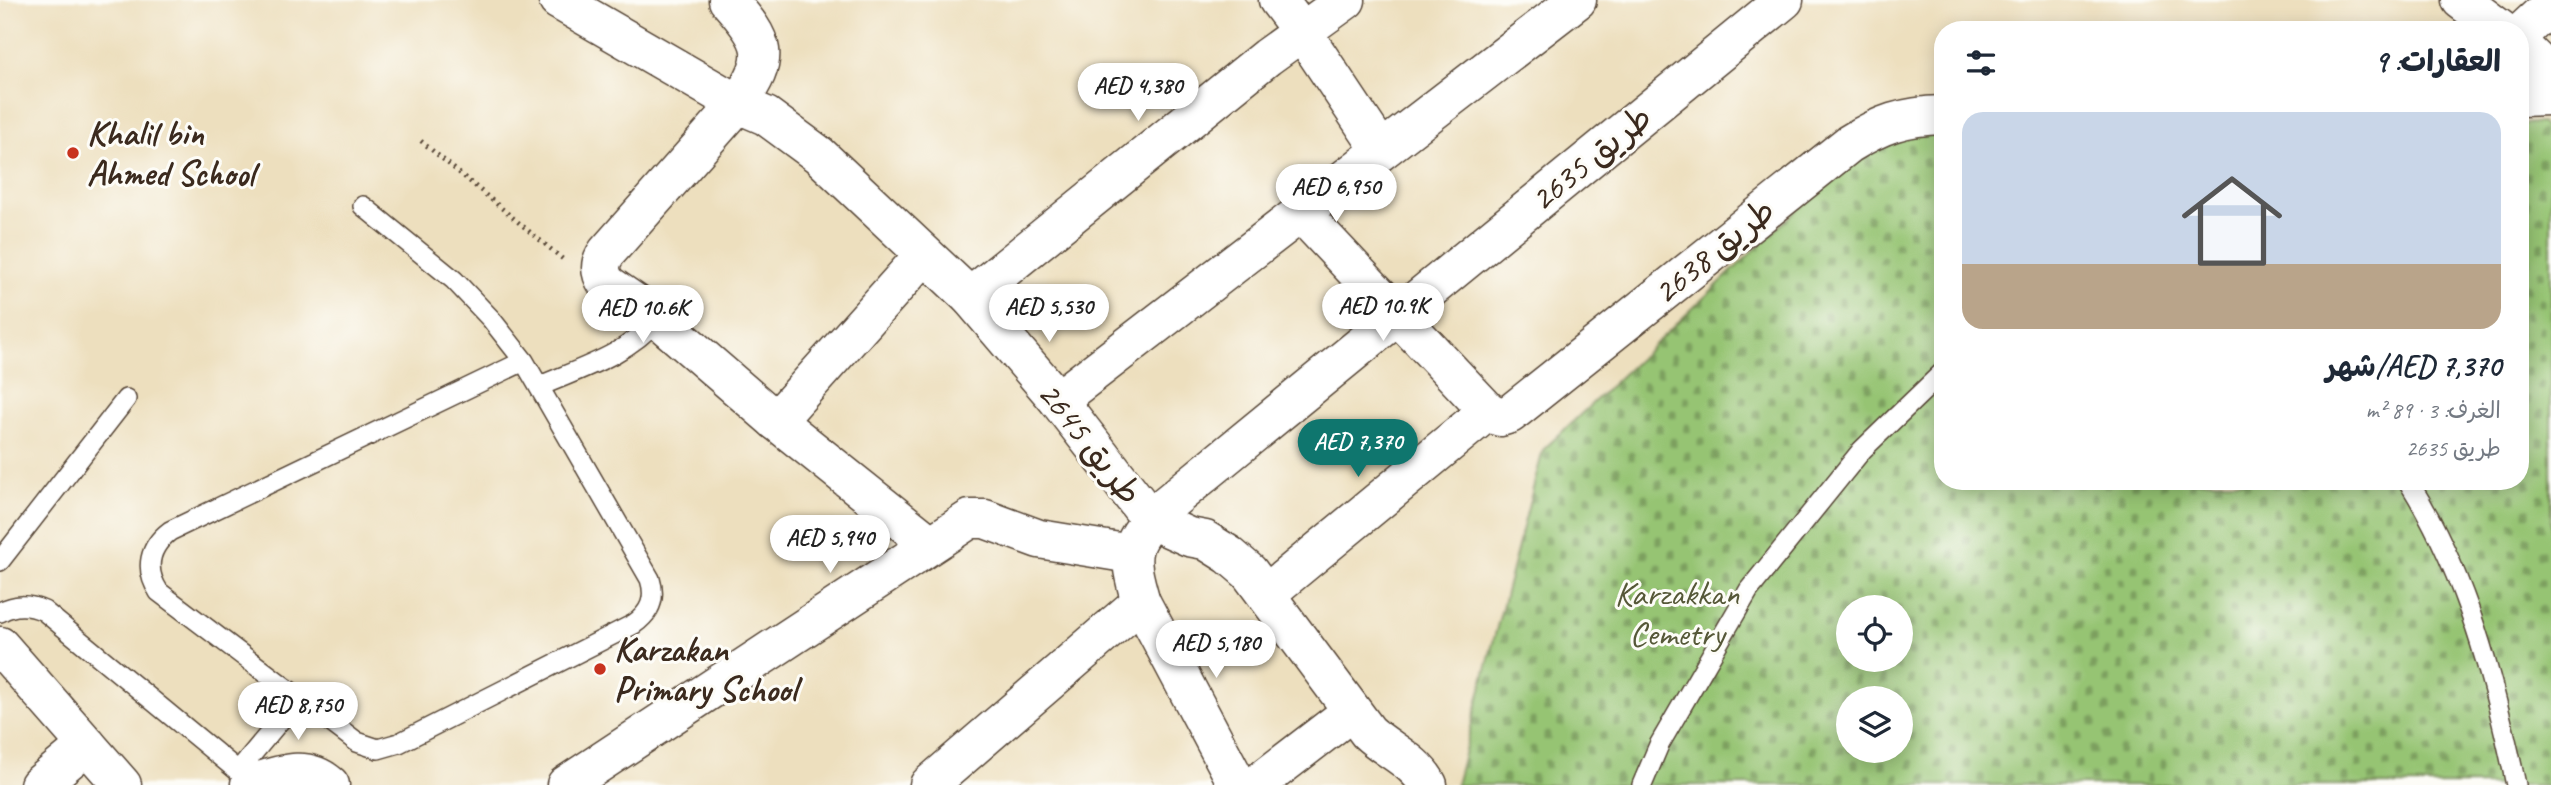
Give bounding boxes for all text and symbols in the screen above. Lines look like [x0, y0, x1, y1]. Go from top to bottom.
text: العقارات: 9 [2374, 42, 2501, 80]
icon: filters [1962, 44, 2000, 82]
pin: AED 4,380 [1058, 64, 1218, 123]
text: AED 4,380 [1094, 71, 1182, 100]
street label: طريق 2635 [1520, 95, 1662, 221]
place label: Khalil bin Ahmed School [87, 111, 261, 196]
marker: Khalil bin Ahmed School [65, 145, 81, 161]
icon: home [2169, 158, 2295, 284]
pin: AED 6,950 [1256, 164, 1416, 224]
text: AED 6,950 [1292, 172, 1380, 201]
street label: طريق 2638 [1643, 188, 1785, 314]
pin: AED 5,530 [969, 284, 1129, 344]
pin: AED 10.9K [1303, 284, 1463, 343]
pin: AED 10.6K [563, 286, 723, 345]
text: AED 10.9K [1338, 291, 1428, 320]
text: AED 5,530 [1005, 292, 1093, 321]
text: AED 10.6K [598, 293, 688, 322]
text: AED 7,370/شهر [2326, 347, 2501, 385]
street label: طريق 2645 [1028, 372, 1152, 514]
text: الغرف: 3 · 89 m² [2366, 396, 2501, 425]
pin: AED 7,370 [1278, 420, 1438, 479]
text: AED 7,370 [1314, 427, 1402, 456]
text: طريق 2635 [2406, 434, 2501, 463]
pin: AED 5,940 [750, 516, 910, 575]
text: AED 5,940 [786, 523, 874, 552]
park label: Karzakkan Cemetry [1615, 571, 1740, 656]
map controls [1836, 595, 1913, 763]
button: locate [1836, 595, 1913, 672]
pin: AED 5,180 [1136, 620, 1296, 680]
place label: Karzakan Primary School [614, 627, 803, 712]
text: AED 5,180 [1172, 628, 1260, 657]
marker: Karzakan Primary School [592, 661, 608, 677]
pin: AED 8,750 [218, 682, 378, 742]
button: layers [1836, 686, 1913, 763]
text: AED 8,750 [254, 690, 342, 719]

